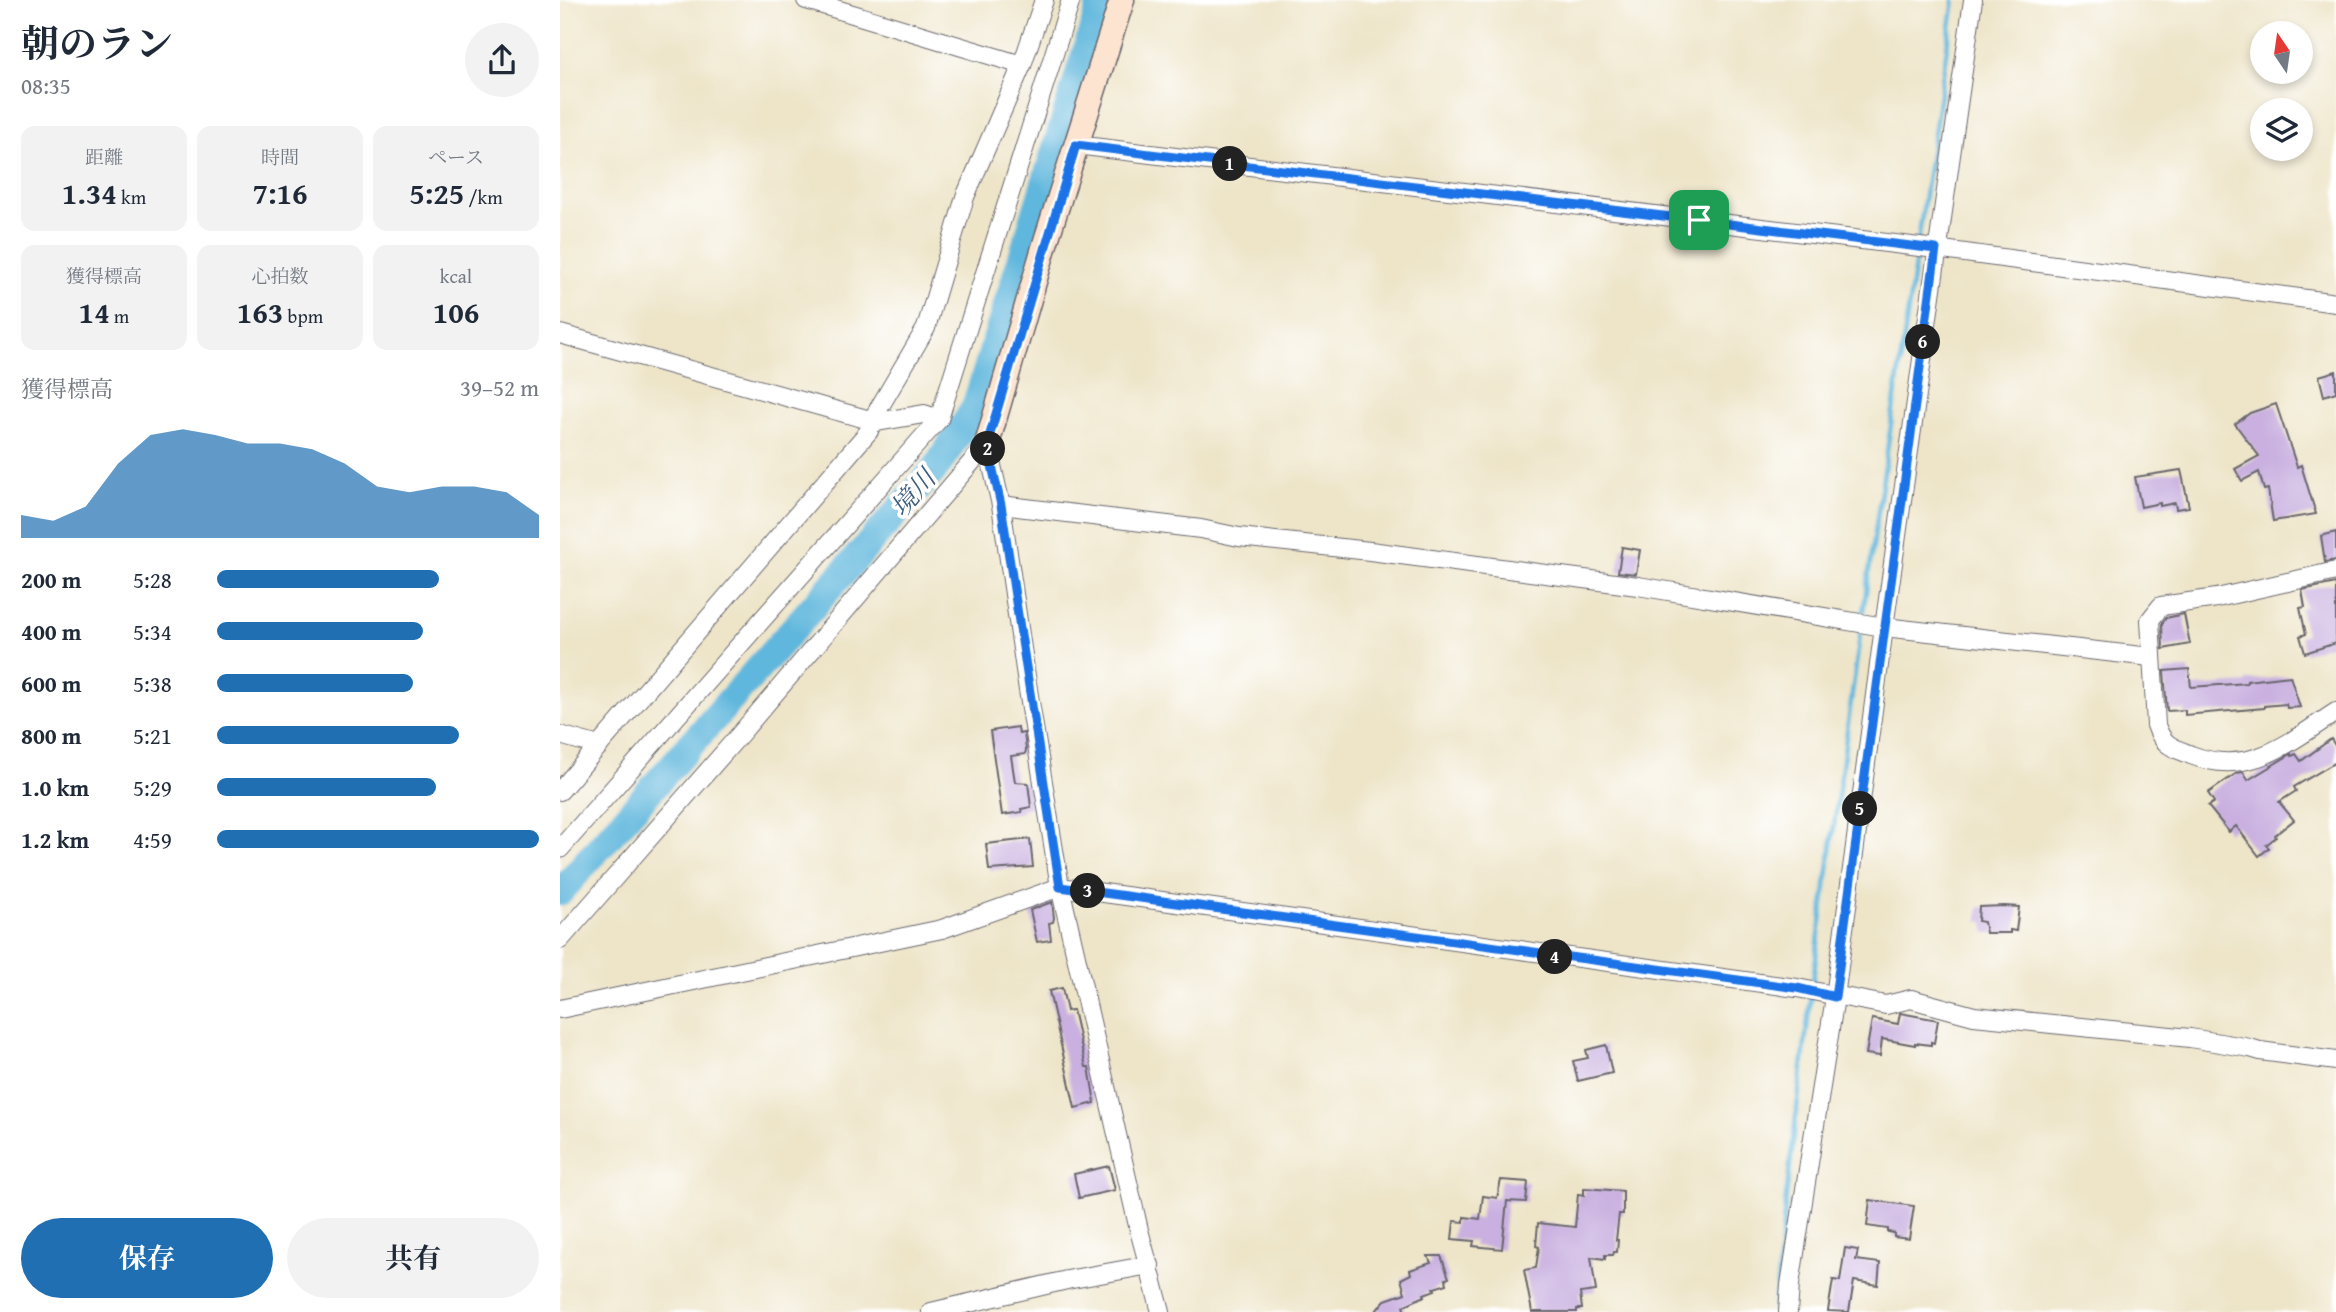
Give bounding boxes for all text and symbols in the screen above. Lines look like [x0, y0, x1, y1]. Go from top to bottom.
text: 朝のラン [21, 15, 173, 71]
north arrow [2250, 21, 2314, 84]
map controls [2250, 21, 2313, 161]
button: share [465, 23, 539, 97]
text: 08:35 [21, 69, 71, 102]
button: layers [2250, 98, 2313, 161]
text: 距離 [85, 143, 123, 171]
text: 時間 [261, 143, 299, 171]
text: ペース [428, 143, 484, 171]
pin: 1 [1212, 146, 1248, 182]
text: 1 [1225, 149, 1234, 177]
text: 1.34 [62, 171, 117, 215]
text: 7:16 [252, 171, 308, 215]
text: 5:25 [409, 171, 464, 215]
text: km [117, 183, 146, 211]
text: /km [464, 183, 503, 211]
pin [1669, 190, 1729, 250]
icon: arrive [1680, 201, 1718, 239]
text: 獲得標高 [66, 262, 142, 290]
text: 心拍数 [251, 262, 309, 290]
text: kcal [440, 262, 472, 290]
text: 14 [79, 290, 110, 334]
text: 163 [237, 290, 283, 334]
text: 106 [433, 290, 479, 334]
text: m [110, 302, 129, 330]
text: bpm [283, 302, 323, 330]
pin: 6 [1906, 324, 1940, 360]
text: 6 [1918, 327, 1927, 355]
text: 39–52 m [460, 371, 539, 404]
text: 獲得標高 [21, 372, 113, 405]
pin: 2 [970, 432, 1006, 466]
text: 2 [983, 434, 992, 462]
water label: 境川 [881, 458, 946, 525]
text: 200 m [21, 563, 82, 596]
text: 5:28 [133, 563, 172, 596]
text: 400 m [21, 615, 82, 648]
text: 5:34 [133, 615, 172, 648]
text: 600 m [21, 667, 82, 700]
text: 5:38 [133, 667, 172, 700]
text: 800 m [21, 719, 82, 752]
text: 5:21 [133, 719, 172, 752]
text: 1.0 km [21, 771, 89, 804]
text: 5:29 [133, 771, 172, 804]
pin: 5 [1842, 792, 1878, 826]
text: 5 [1855, 794, 1864, 822]
text: 1.2 km [21, 823, 89, 856]
text: 4:59 [133, 823, 172, 856]
pin: 3 [1070, 874, 1106, 908]
text: 3 [1083, 876, 1092, 904]
pin: 4 [1538, 940, 1572, 974]
text: 4 [1550, 942, 1559, 970]
button: 保存 [21, 1218, 273, 1298]
button: 共有 [287, 1218, 539, 1298]

